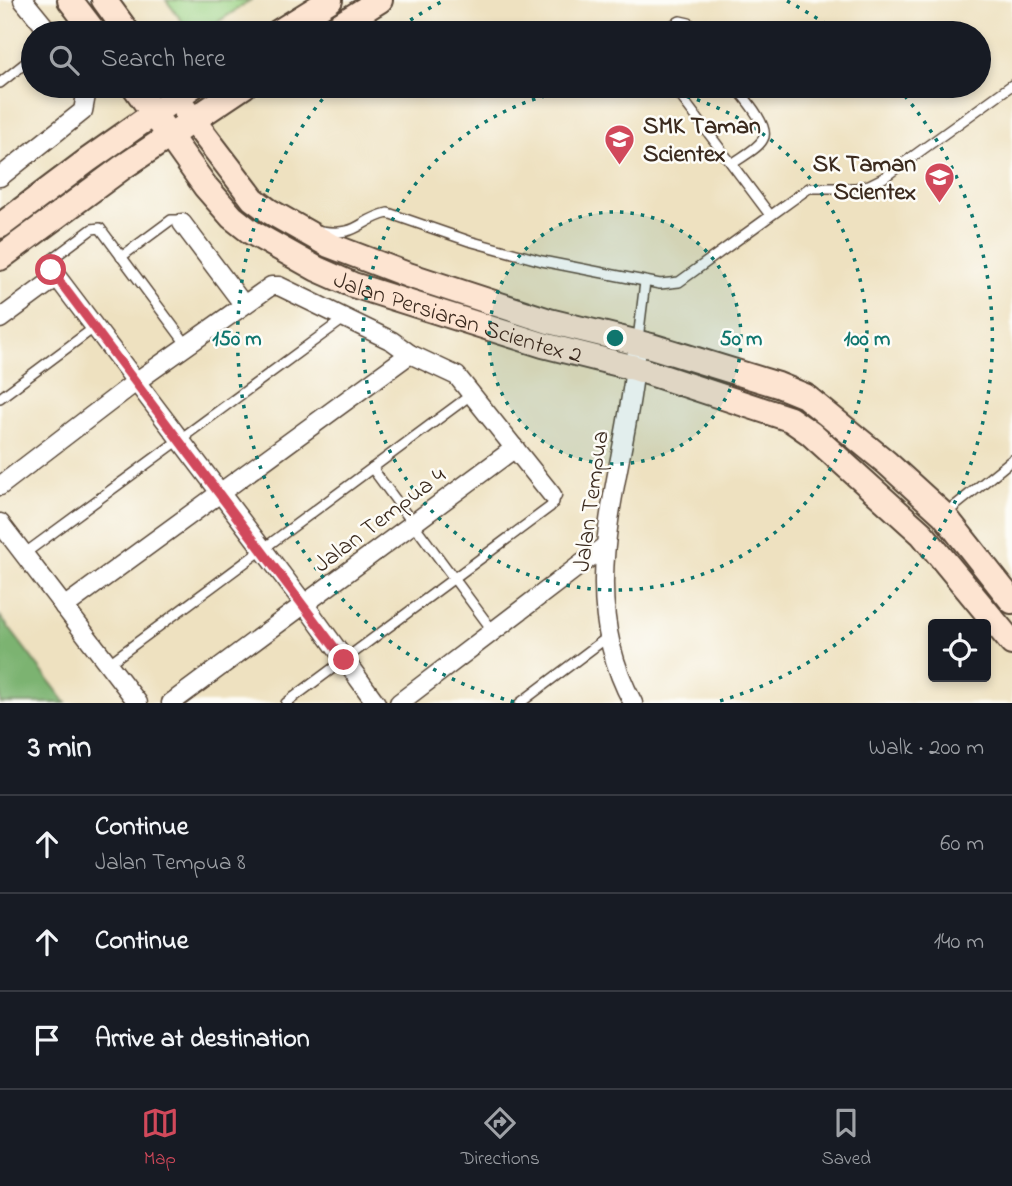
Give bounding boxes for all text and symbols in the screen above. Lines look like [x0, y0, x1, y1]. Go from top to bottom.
search box [21, 21, 991, 98]
icon: search [45, 41, 83, 79]
text: Search here [101, 41, 226, 79]
place label: SMK Taman Scientex [643, 110, 761, 173]
school or university icon: SMK Taman Scientex [603, 122, 637, 166]
place label: SK Taman Scientex [813, 148, 916, 211]
school or university icon: SK Taman Scientex [922, 160, 956, 204]
route start [35, 254, 66, 285]
street label: Jalan Persiaran Scientex 2 [327, 263, 586, 374]
text: 150 m [212, 325, 262, 355]
text: 50 m [720, 325, 762, 355]
text: 100 m [844, 325, 890, 355]
centre of rings [603, 326, 627, 350]
street label: Jalan Tempua [565, 428, 620, 574]
street label: Jalan Tempua 4 [307, 459, 454, 583]
map controls [928, 619, 991, 682]
button: locate [928, 619, 991, 682]
route end [328, 644, 359, 675]
text: 3 min [28, 727, 91, 771]
text: Walk · 200 m [869, 732, 984, 765]
text: Continue [95, 809, 188, 847]
icon: ahead [28, 825, 66, 863]
text: 60 m [940, 828, 984, 861]
text: Jalan Tempua 8 [95, 847, 246, 880]
icon: ahead [28, 923, 66, 961]
text: Continue [95, 923, 188, 961]
text: 140 m [934, 926, 984, 959]
icon: arrive [28, 1021, 66, 1059]
text: Arrive at destination [95, 1021, 310, 1059]
tab: Map [141, 1104, 179, 1173]
tab: Directions [461, 1104, 540, 1173]
tab: Saved [822, 1104, 871, 1173]

